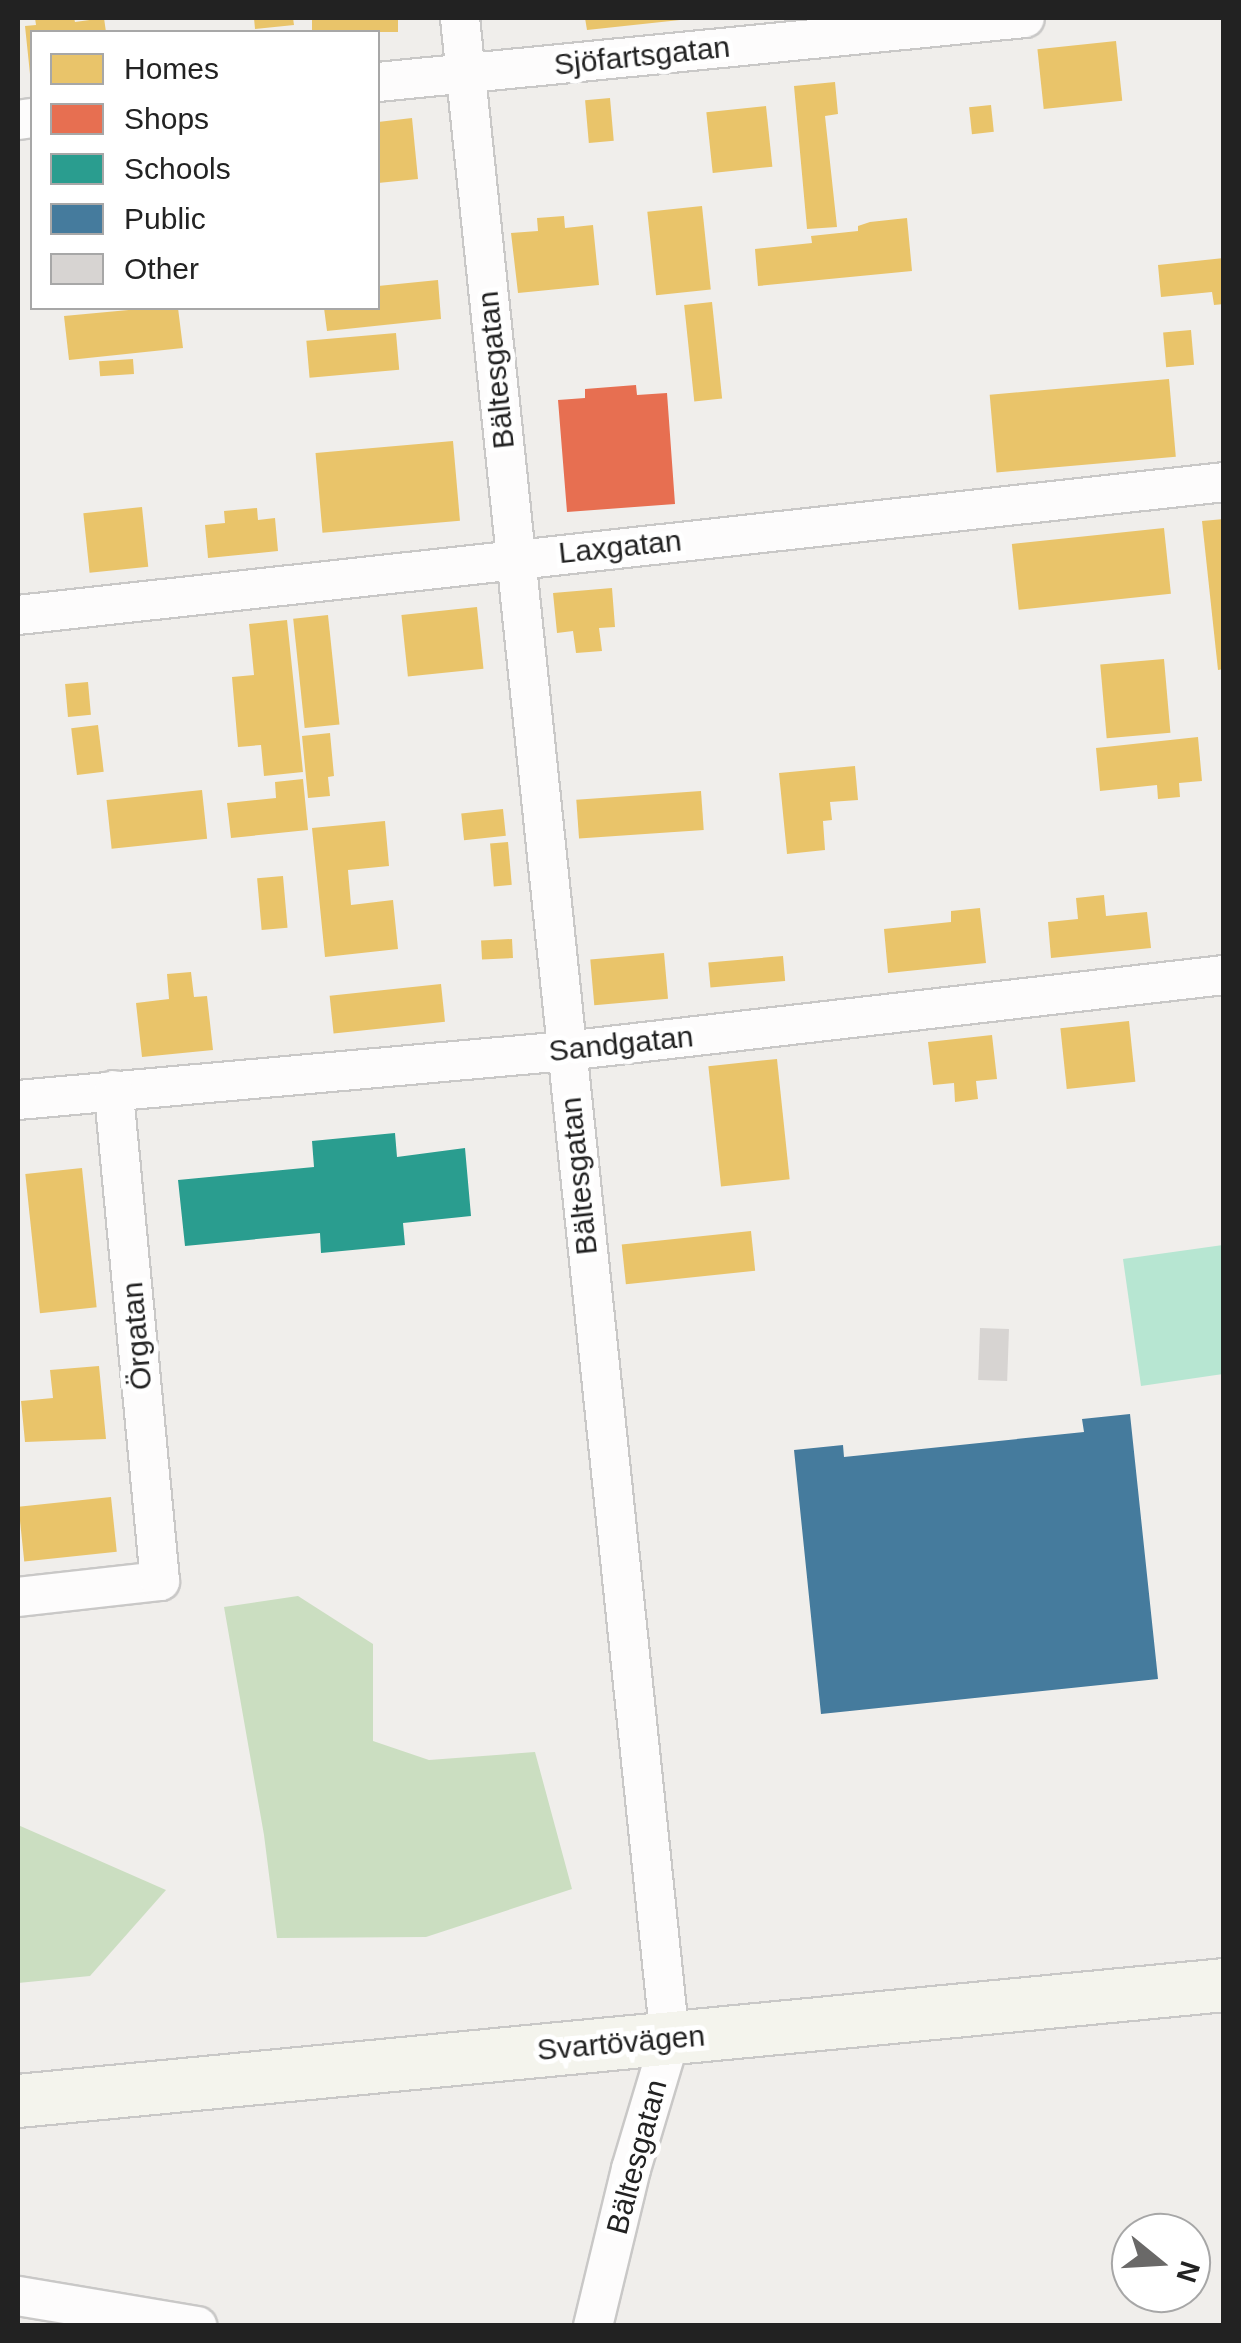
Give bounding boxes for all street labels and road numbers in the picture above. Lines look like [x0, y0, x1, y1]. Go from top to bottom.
street label: Sjöfartsgatan [552, 29, 732, 83]
street label: Bältesgatan [470, 289, 522, 451]
street label: Laxgatan [557, 523, 683, 571]
street label: Sandgatan [547, 1019, 695, 1069]
street label: Bältesgatan [553, 1095, 605, 1257]
street label: Örgatan [114, 1280, 160, 1392]
street label: Svartövägen [536, 2018, 706, 2068]
street label: Bältesgatan [599, 2076, 675, 2238]

